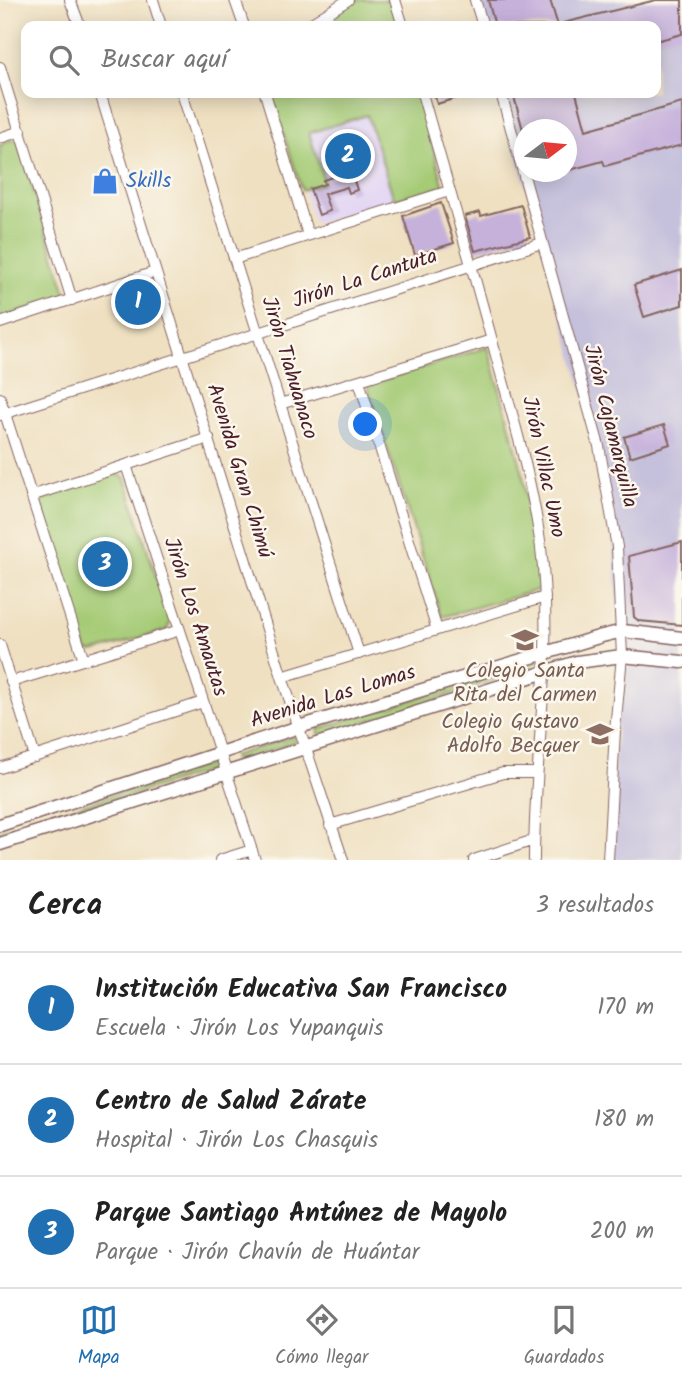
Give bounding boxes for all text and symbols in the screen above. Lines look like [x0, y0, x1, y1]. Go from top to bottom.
search box [21, 21, 661, 98]
text: Buscar aquí [101, 39, 227, 81]
icon: search [45, 41, 83, 79]
north arrow [514, 119, 577, 182]
pin: 2 [325, 130, 371, 182]
place label: Skills [126, 165, 171, 198]
shop icon: Skills [90, 166, 120, 196]
street label: Jirón La Cantuta [288, 240, 442, 318]
pin: 1 [115, 276, 161, 328]
street label: Jirón Tiahuanaco [252, 292, 326, 444]
street label: Jirón Cajamarquilla [574, 341, 646, 511]
street label: Avenida Gran Chimú [197, 380, 281, 563]
street label: Jirón Villac Umo [512, 393, 574, 541]
your location [348, 407, 382, 441]
street label: Jirón Los Amautas [154, 533, 236, 701]
pin: 3 [82, 538, 128, 590]
school or university icon: Colegio Santa Rita del Carmen [510, 625, 540, 655]
place label: Colegio Santa Rita del Carmen [453, 655, 597, 712]
street label: Avenida Las Lomas [246, 656, 420, 738]
place label: Colegio Gustavo Adolfo Becquer [441, 706, 580, 763]
school or university icon: Colegio Gustavo Adolfo Becquer [585, 719, 615, 749]
text: Cerca [28, 882, 102, 930]
text: 3 resultados [536, 888, 654, 924]
text: Institución Educativa San Francisco [95, 969, 507, 1011]
text: 1 [48, 990, 54, 1026]
text: 170 m [597, 990, 654, 1026]
text: Escuela · Jirón Los Yupanquis [95, 1011, 384, 1047]
text: Centro de Salud Zárate [95, 1081, 366, 1123]
text: 2 [44, 1102, 58, 1138]
text: 180 m [594, 1102, 654, 1138]
text: Hospital · Jirón Los Chasquis [95, 1123, 378, 1159]
text: Parque Santiago Antúnez de Mayolo [95, 1193, 507, 1235]
text: 3 [45, 1214, 57, 1250]
text: 200 m [590, 1214, 654, 1250]
text: Parque · Jirón Chavín de Huántar [95, 1235, 419, 1271]
tab: Mapa [78, 1301, 120, 1373]
tab: Cómo llegar [275, 1301, 368, 1373]
tab: Guardados [524, 1301, 604, 1373]

